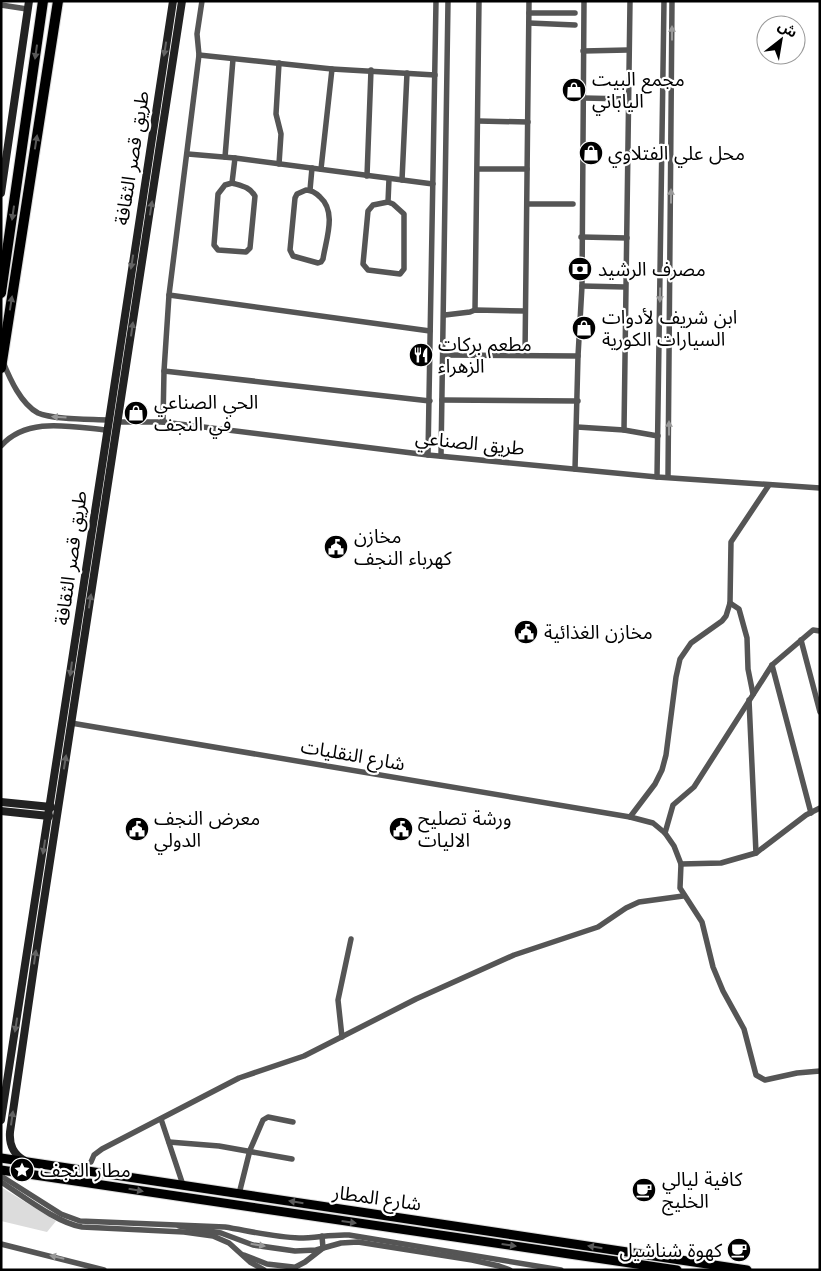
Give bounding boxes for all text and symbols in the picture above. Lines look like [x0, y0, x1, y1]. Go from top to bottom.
north arrow [756, 15, 806, 65]
text: ش [774, 15, 801, 42]
one-way arrow [668, 25, 676, 41]
one-way arrow [161, 42, 169, 58]
one-way arrow [31, 44, 39, 60]
place label: مجمع البيت الياباني [592, 66, 685, 116]
shop icon: مجمع البيت الياباني [561, 77, 587, 103]
street label: طريق قصر الثقافة [108, 89, 156, 227]
one-way arrow [33, 134, 41, 150]
shop icon: محل علي الفتلاوي [578, 140, 604, 166]
place label: محل علي الفتلاوي [608, 140, 745, 168]
one-way arrow [667, 188, 675, 204]
one-way arrow [147, 200, 155, 216]
one-way arrow [8, 205, 16, 221]
one-way arrow [128, 254, 136, 270]
bank icon: مصرف الرشيد [567, 256, 593, 282]
place label: مصرف الرشيد [598, 256, 706, 283]
one-way arrow [656, 287, 664, 303]
one-way arrow [8, 295, 16, 311]
place label: ابن شريف لأدوات السيارات الكورية [602, 304, 737, 353]
shop icon: ابن شريف لأدوات السيارات الكورية [571, 315, 597, 341]
one-way arrow [128, 321, 136, 337]
place label: مطعم بركات الزهراء [438, 331, 532, 380]
restaurant icon: مطعم بركات الزهراء [408, 342, 434, 368]
place label: الحي الصناعي في النجف [154, 389, 258, 439]
shop icon: الحي الصناعي في النجف [123, 400, 149, 426]
one-way arrow [51, 412, 67, 420]
one-way arrow [665, 420, 673, 436]
street label: طريق الصناعي [414, 424, 526, 464]
street label: طريق قصر الثقافة [48, 489, 94, 627]
place label: مخازن كهرباء النجف [354, 523, 453, 572]
public building icon: مخازن كهرباء النجف [323, 534, 349, 560]
one-way arrow [86, 593, 94, 609]
public building icon: مخازن الغذائية [513, 619, 539, 645]
place label: مخازن الغذائية [544, 619, 653, 646]
one-way arrow [67, 661, 75, 677]
street label: شارع النقليات [299, 733, 407, 777]
one-way arrow [61, 754, 69, 770]
place label: معرض النجف الدولي [154, 805, 260, 855]
place label: ورشة تصليح الاليات [418, 805, 512, 854]
public building icon: معرض النجف الدولي [124, 816, 150, 842]
public building icon: ورشة تصليح الاليات [388, 816, 414, 842]
one-way arrow [40, 839, 48, 855]
one-way arrow [32, 949, 40, 965]
one-way arrow [12, 1017, 20, 1033]
one-way arrow [9, 1110, 17, 1126]
place icon: مطار النجف [9, 1157, 35, 1183]
place label: مطار النجف [40, 1157, 131, 1184]
place label: كافية ليالي الخليج [662, 1166, 744, 1216]
cafe icon: كافية ليالي الخليج [631, 1177, 657, 1203]
street label: شارع المطار [330, 1178, 423, 1218]
one-way arrow [128, 1186, 144, 1194]
one-way arrow [288, 1198, 304, 1206]
one-way arrow [341, 1218, 357, 1226]
place label: كهوة شناشيل [619, 1237, 723, 1264]
cafe icon: كهوة شناشيل [726, 1237, 752, 1263]
one-way arrow [251, 1242, 267, 1250]
one-way arrow [502, 1242, 518, 1250]
one-way arrow [587, 1243, 603, 1251]
one-way arrow [49, 1253, 64, 1261]

